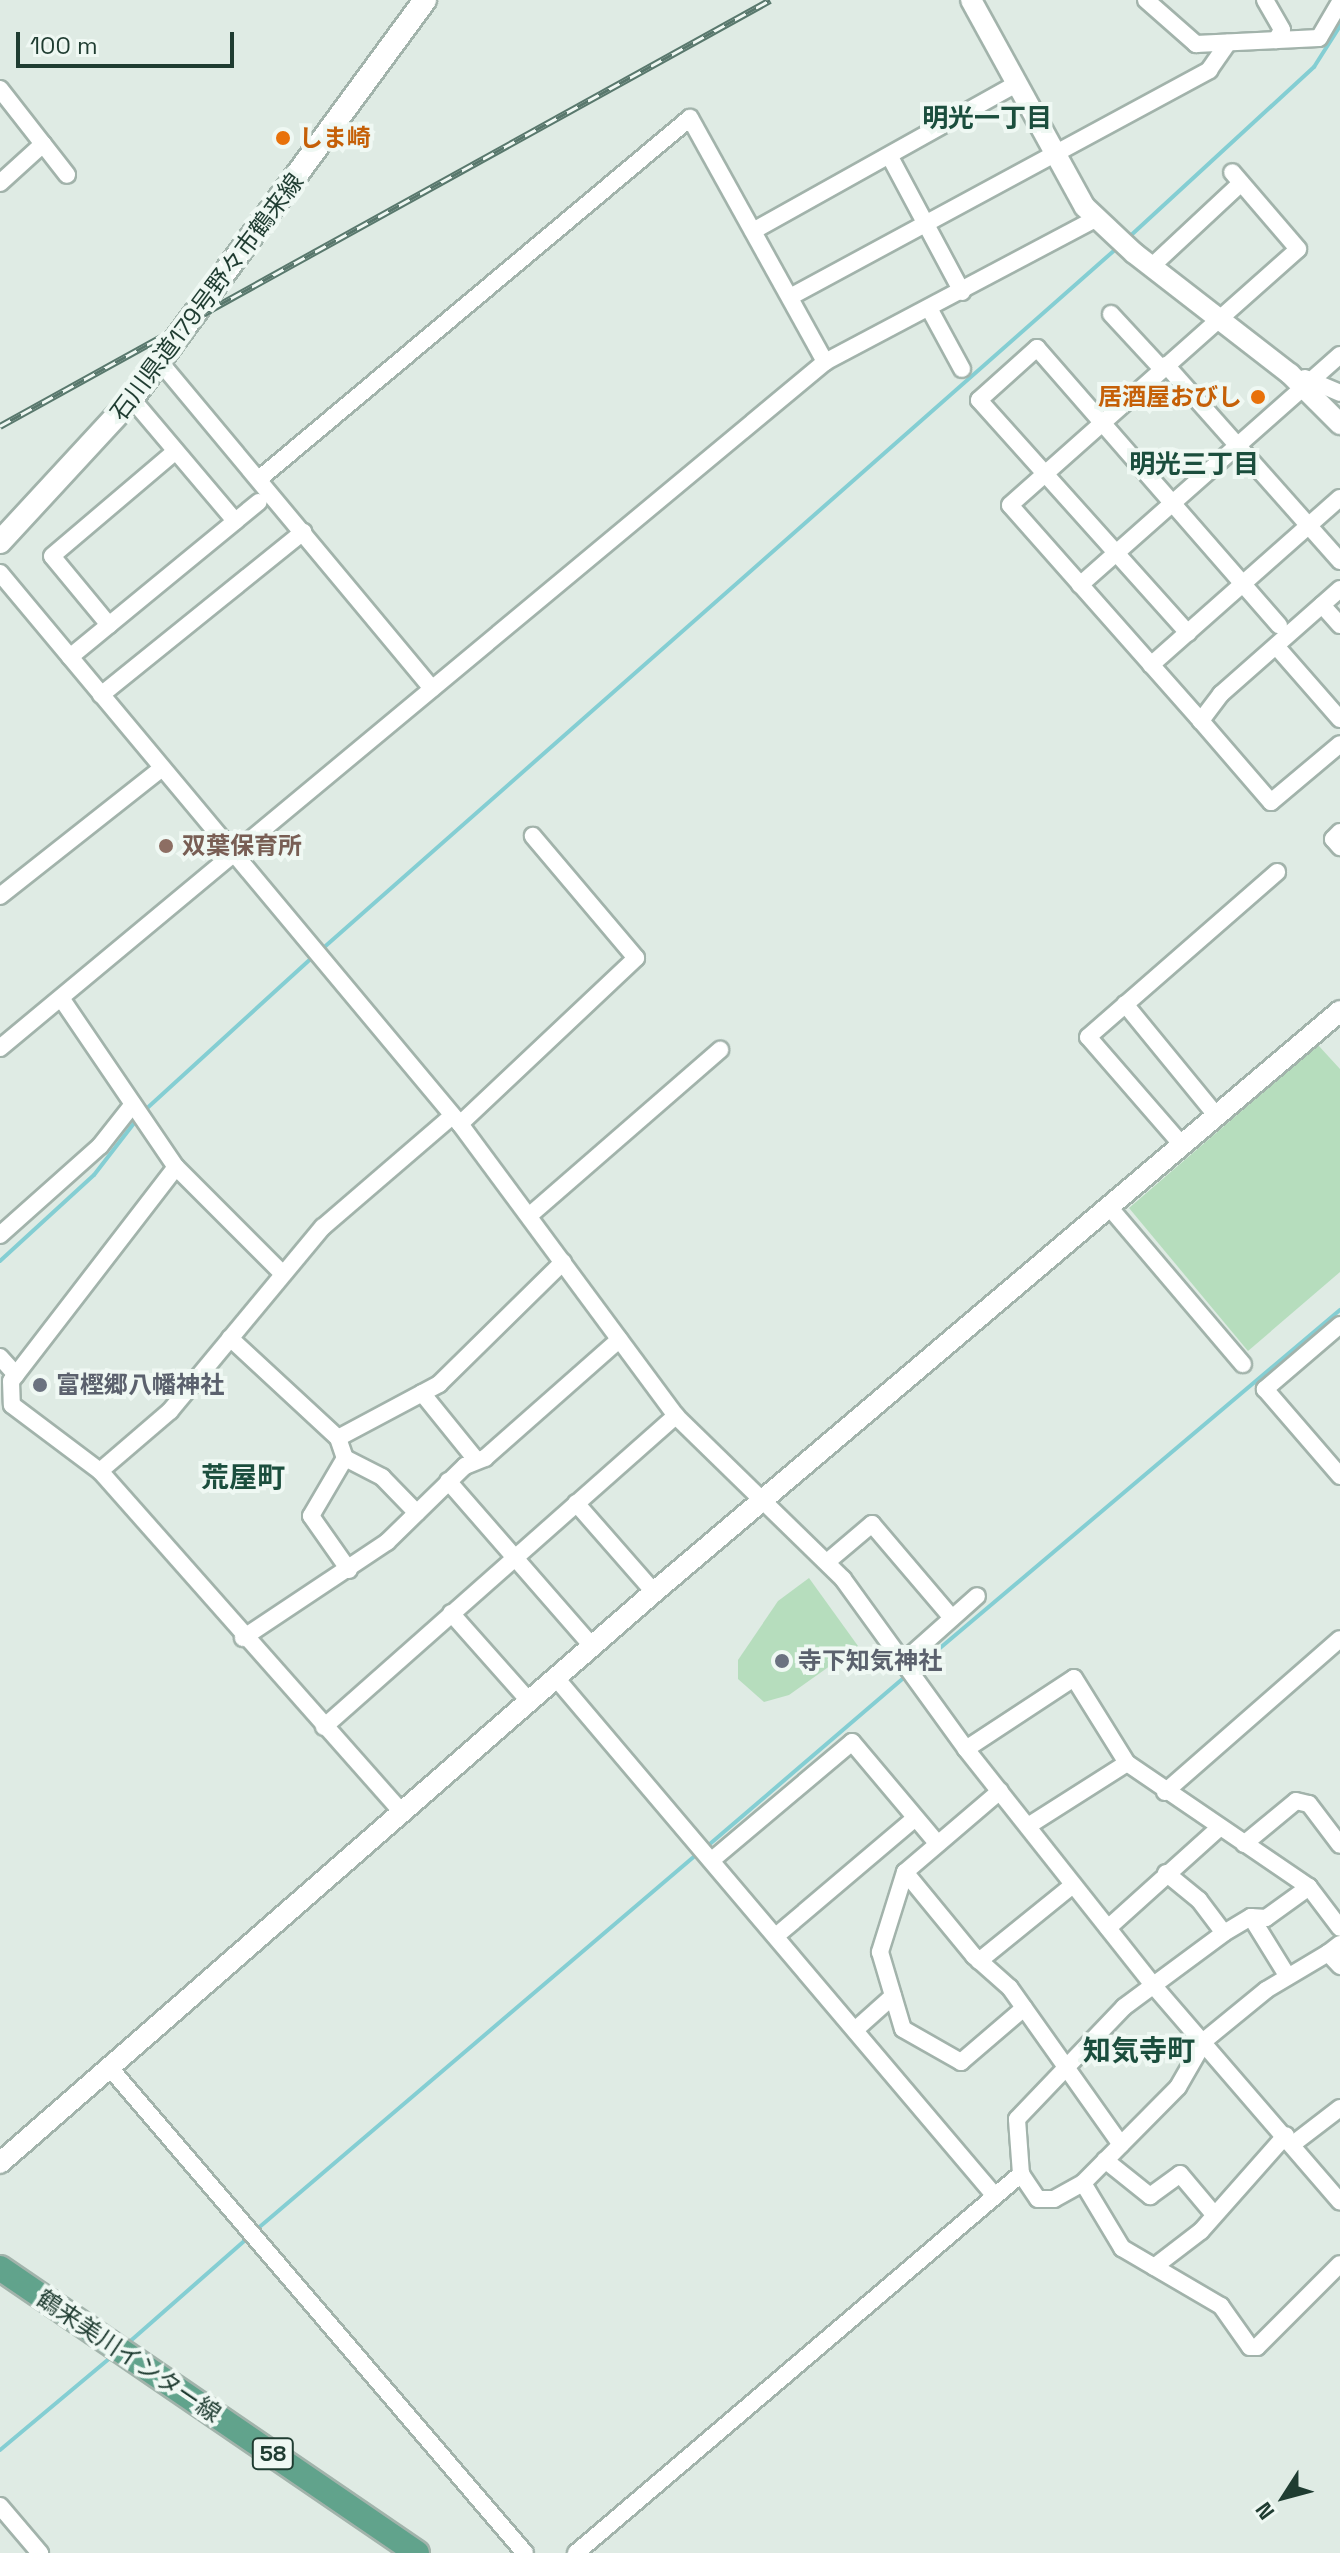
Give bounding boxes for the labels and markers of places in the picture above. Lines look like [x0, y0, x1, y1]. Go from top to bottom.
place label: しま崎 [299, 124, 371, 152]
marker: しま崎 [274, 129, 292, 147]
place label: 居酒屋おびし [1098, 383, 1242, 411]
marker: 居酒屋おびし [1249, 388, 1267, 406]
place label: 双葉保育所 [182, 832, 302, 860]
marker: 双葉保育所 [157, 837, 175, 855]
place label: 富樫郷八幡神社 [56, 1371, 224, 1399]
marker: 富樫郷八幡神社 [31, 1376, 49, 1394]
place label: 寺下知気神社 [798, 1647, 942, 1675]
marker: 寺下知気神社 [773, 1652, 791, 1670]

